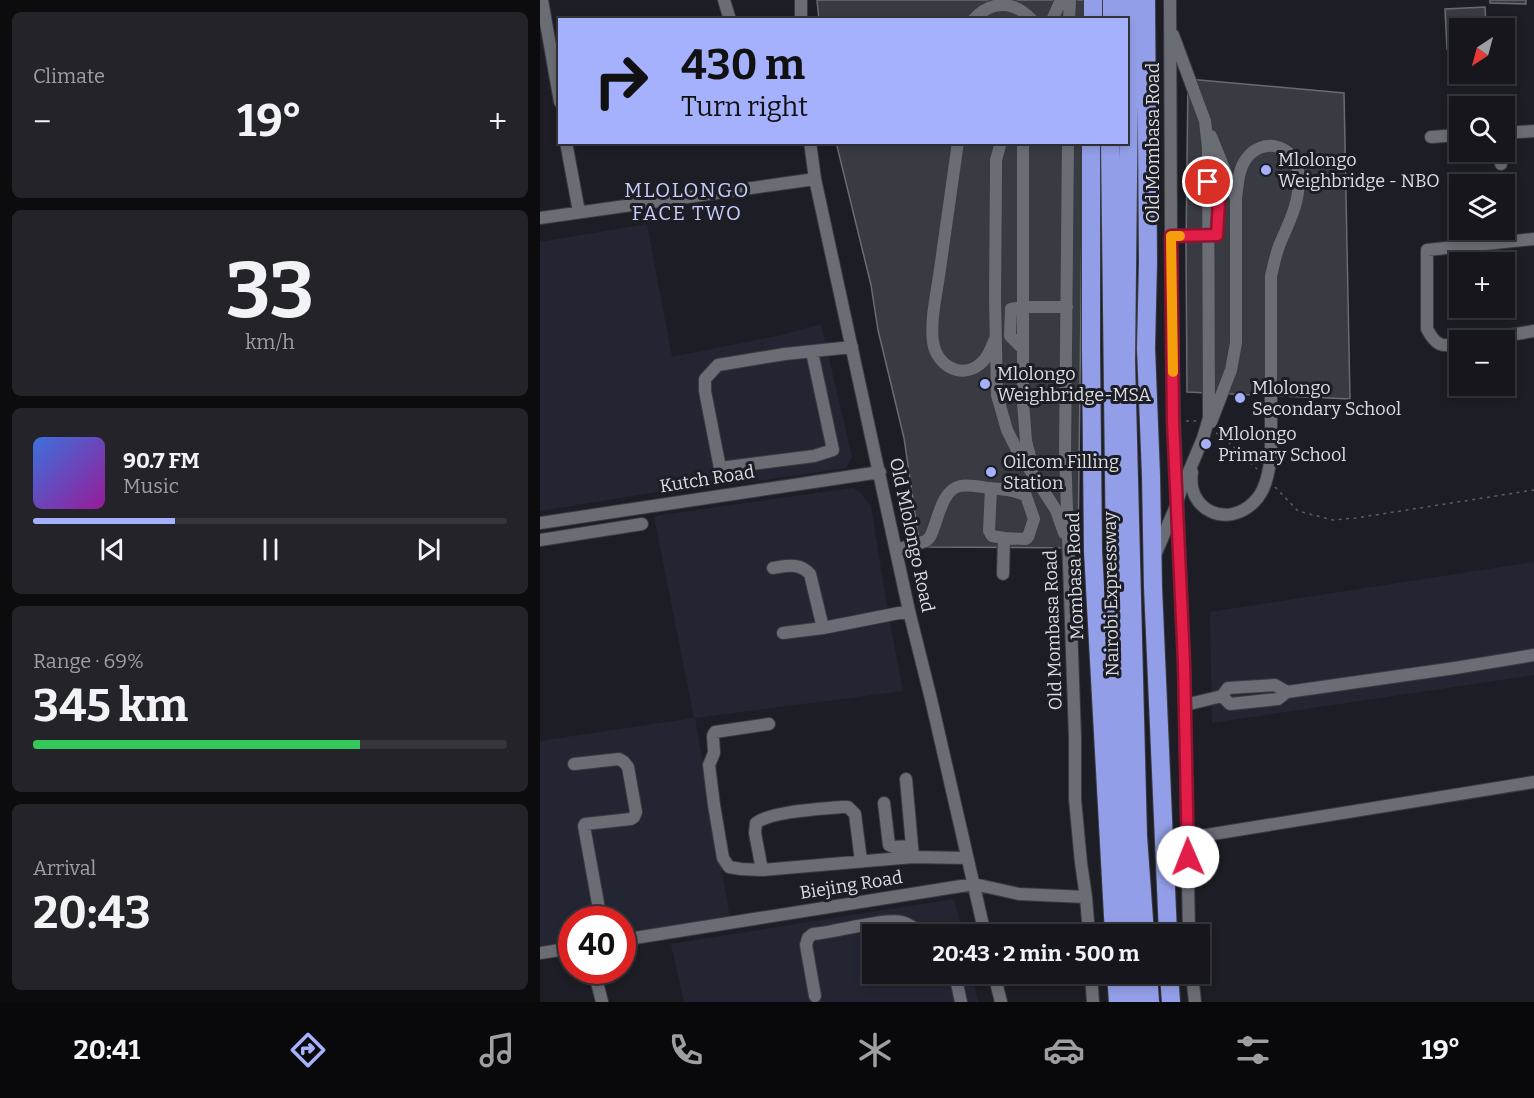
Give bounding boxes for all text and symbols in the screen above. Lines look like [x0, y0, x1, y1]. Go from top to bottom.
north arrow [1449, 18, 1515, 84]
map controls [1449, 18, 1515, 396]
text: 430 m [681, 40, 805, 90]
icon: right [582, 42, 660, 120]
street label: Old Mombasa Road [1142, 62, 1164, 223]
text: Climate [33, 64, 105, 88]
text: Turn right [681, 91, 808, 123]
text: 19° [237, 94, 302, 148]
button: search [1449, 96, 1515, 162]
text: − [33, 102, 51, 142]
text: + [488, 102, 507, 142]
place label: Mlolongo Weighbridge - NBO [1278, 149, 1440, 192]
pin [1182, 156, 1233, 207]
marker: Mlolongo Weighbridge - NBO [1259, 163, 1273, 177]
icon: arrive [1191, 165, 1224, 198]
button: layers [1449, 174, 1515, 240]
district label: MLOLONGO FACE TWO [624, 178, 750, 225]
text: 33 [226, 244, 314, 338]
button: + [1449, 252, 1515, 318]
text: km/h [245, 330, 295, 354]
button: − [1449, 330, 1515, 396]
place label: Mlolongo Weighbridge-MSA [997, 363, 1151, 406]
marker: Mlolongo Weighbridge-MSA [978, 377, 992, 391]
place label: Mlolongo Secondary School [1252, 377, 1401, 420]
marker: Mlolongo Secondary School [1233, 391, 1247, 405]
place label: Mlolongo Primary School [1218, 423, 1347, 466]
marker: Mlolongo Primary School [1199, 437, 1213, 451]
text: 90.7 FM [123, 447, 200, 474]
place label: Oilcom Filling Station [1003, 451, 1119, 494]
street label: Old Mlolongo Road [885, 456, 939, 615]
street label: Kutch Road [658, 461, 756, 497]
marker: Oilcom Filling Station [984, 465, 998, 479]
text: Music [123, 474, 179, 498]
street label: Mombasa Road [1062, 511, 1088, 640]
street label: Nairobi Expressway [1099, 511, 1123, 677]
icon: previous [96, 533, 129, 566]
icon: pause [254, 533, 287, 566]
icon: next [412, 533, 445, 566]
street label: Old Mombasa Road [1039, 549, 1067, 711]
text: Range · 69% [33, 649, 144, 673]
text: 345 km [33, 679, 188, 733]
position arrow [1156, 825, 1220, 889]
text: Arrival [33, 856, 96, 880]
street label: Biejing Road [798, 866, 904, 904]
text: 20:43 [33, 886, 151, 940]
speed limit sign: 40 [558, 906, 636, 984]
text: 20:43 · 2 min · 500 m [932, 940, 1140, 967]
icon: directions [287, 1029, 329, 1071]
icon: music [476, 1029, 518, 1071]
icon: phone [665, 1029, 707, 1071]
icon: climate [854, 1029, 896, 1071]
icon: car [1043, 1029, 1085, 1071]
icon: filters [1232, 1029, 1274, 1071]
text: 20:41 [73, 1034, 140, 1066]
text: 19° [1421, 1034, 1460, 1066]

